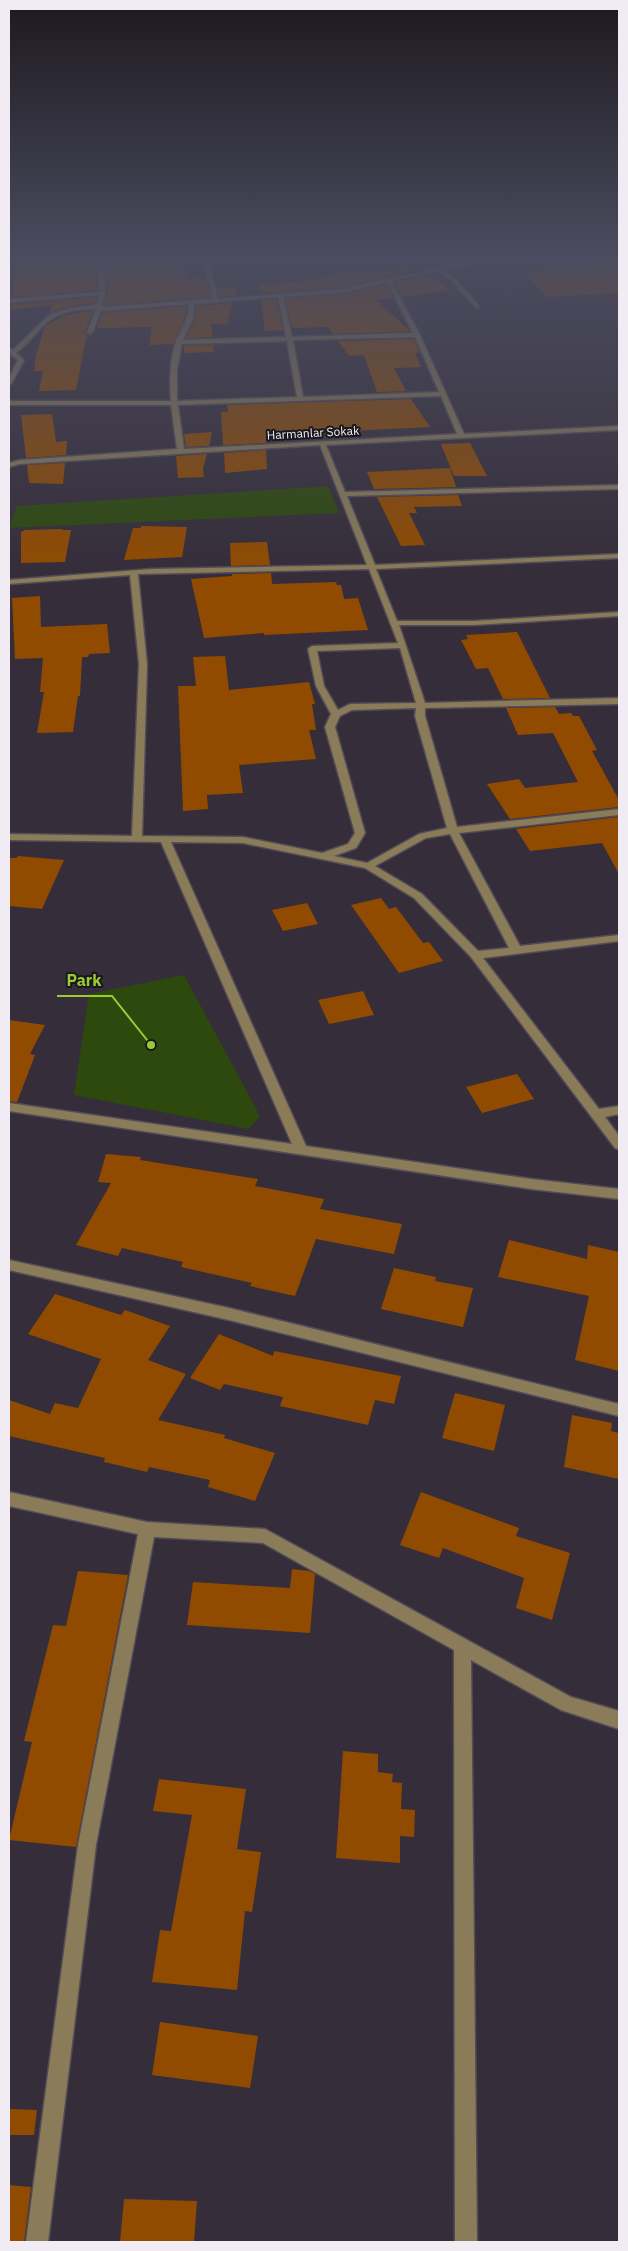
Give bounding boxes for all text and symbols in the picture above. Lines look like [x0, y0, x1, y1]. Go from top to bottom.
street label: Harmanlar Sokak [266, 423, 360, 442]
callout: Park [57, 965, 112, 996]
text: Park [66, 970, 102, 990]

